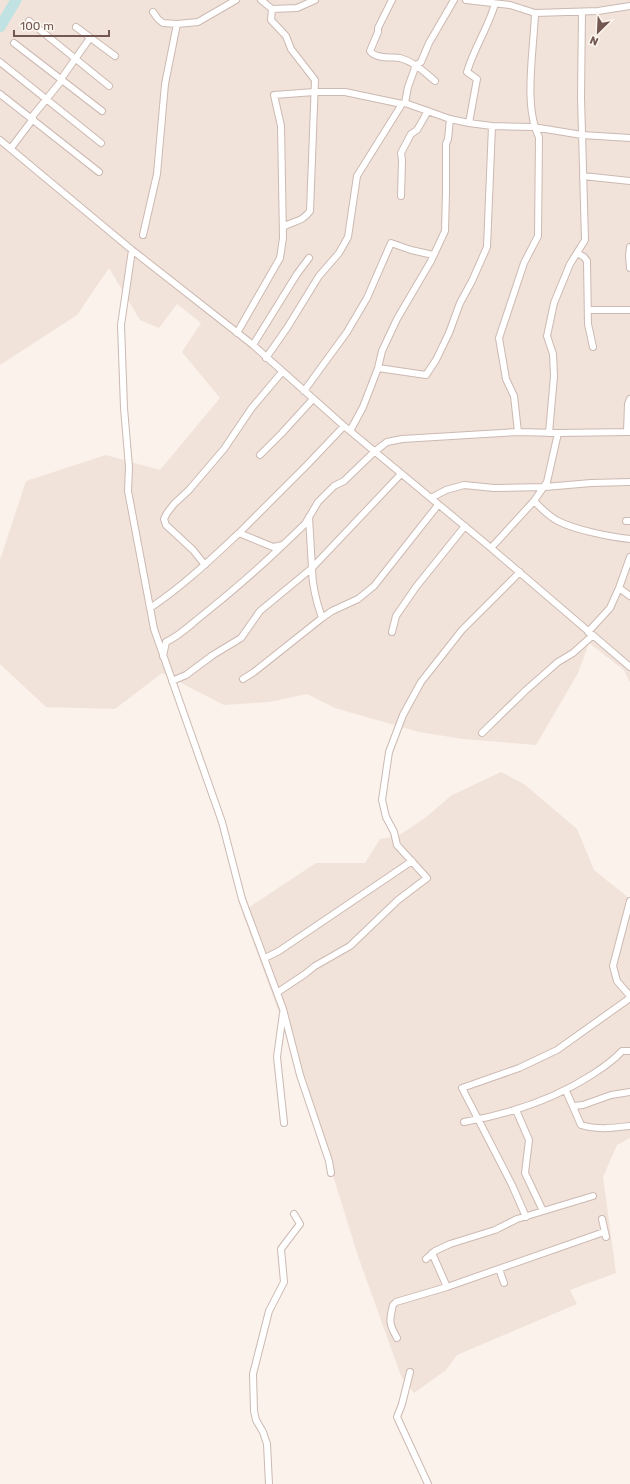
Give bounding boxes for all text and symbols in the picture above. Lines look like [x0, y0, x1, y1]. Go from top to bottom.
scale bar [14, 12, 109, 38]
north arrow [578, 12, 618, 52]
text: 100 m [20, 19, 54, 33]
text: N [588, 33, 600, 48]

